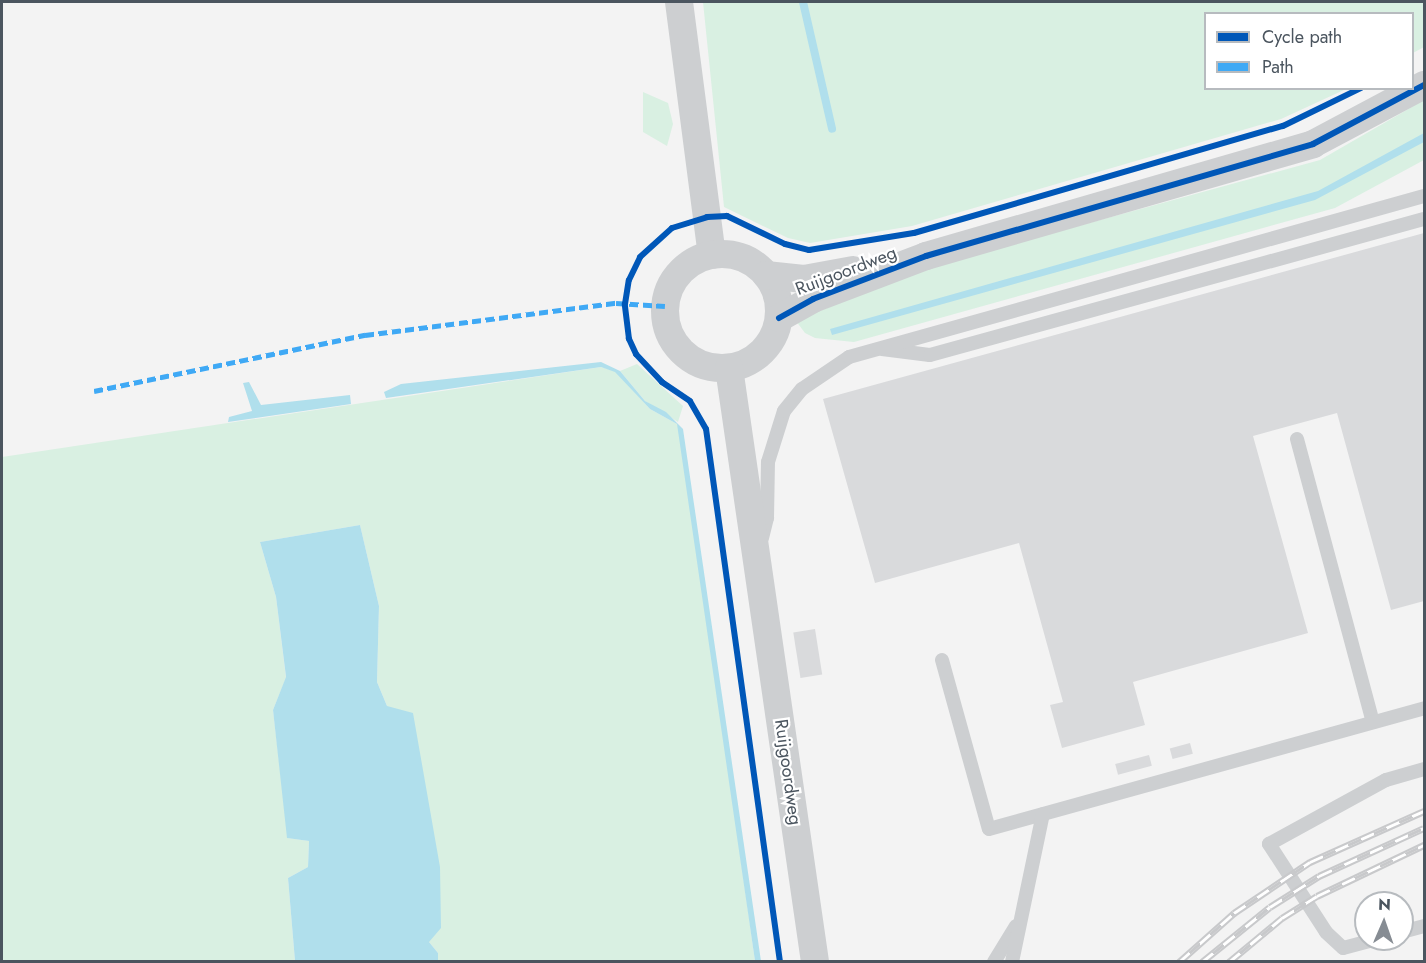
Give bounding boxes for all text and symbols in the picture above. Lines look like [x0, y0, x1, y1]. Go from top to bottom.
legend [1204, 12, 1414, 90]
text: Cycle path [1262, 24, 1342, 50]
text: Path [1262, 54, 1294, 80]
street label: Ruijgoordweg [792, 242, 900, 300]
street label: Ruijgoordweg [770, 718, 806, 826]
north arrow [1354, 891, 1414, 951]
text: N [1378, 893, 1391, 916]

